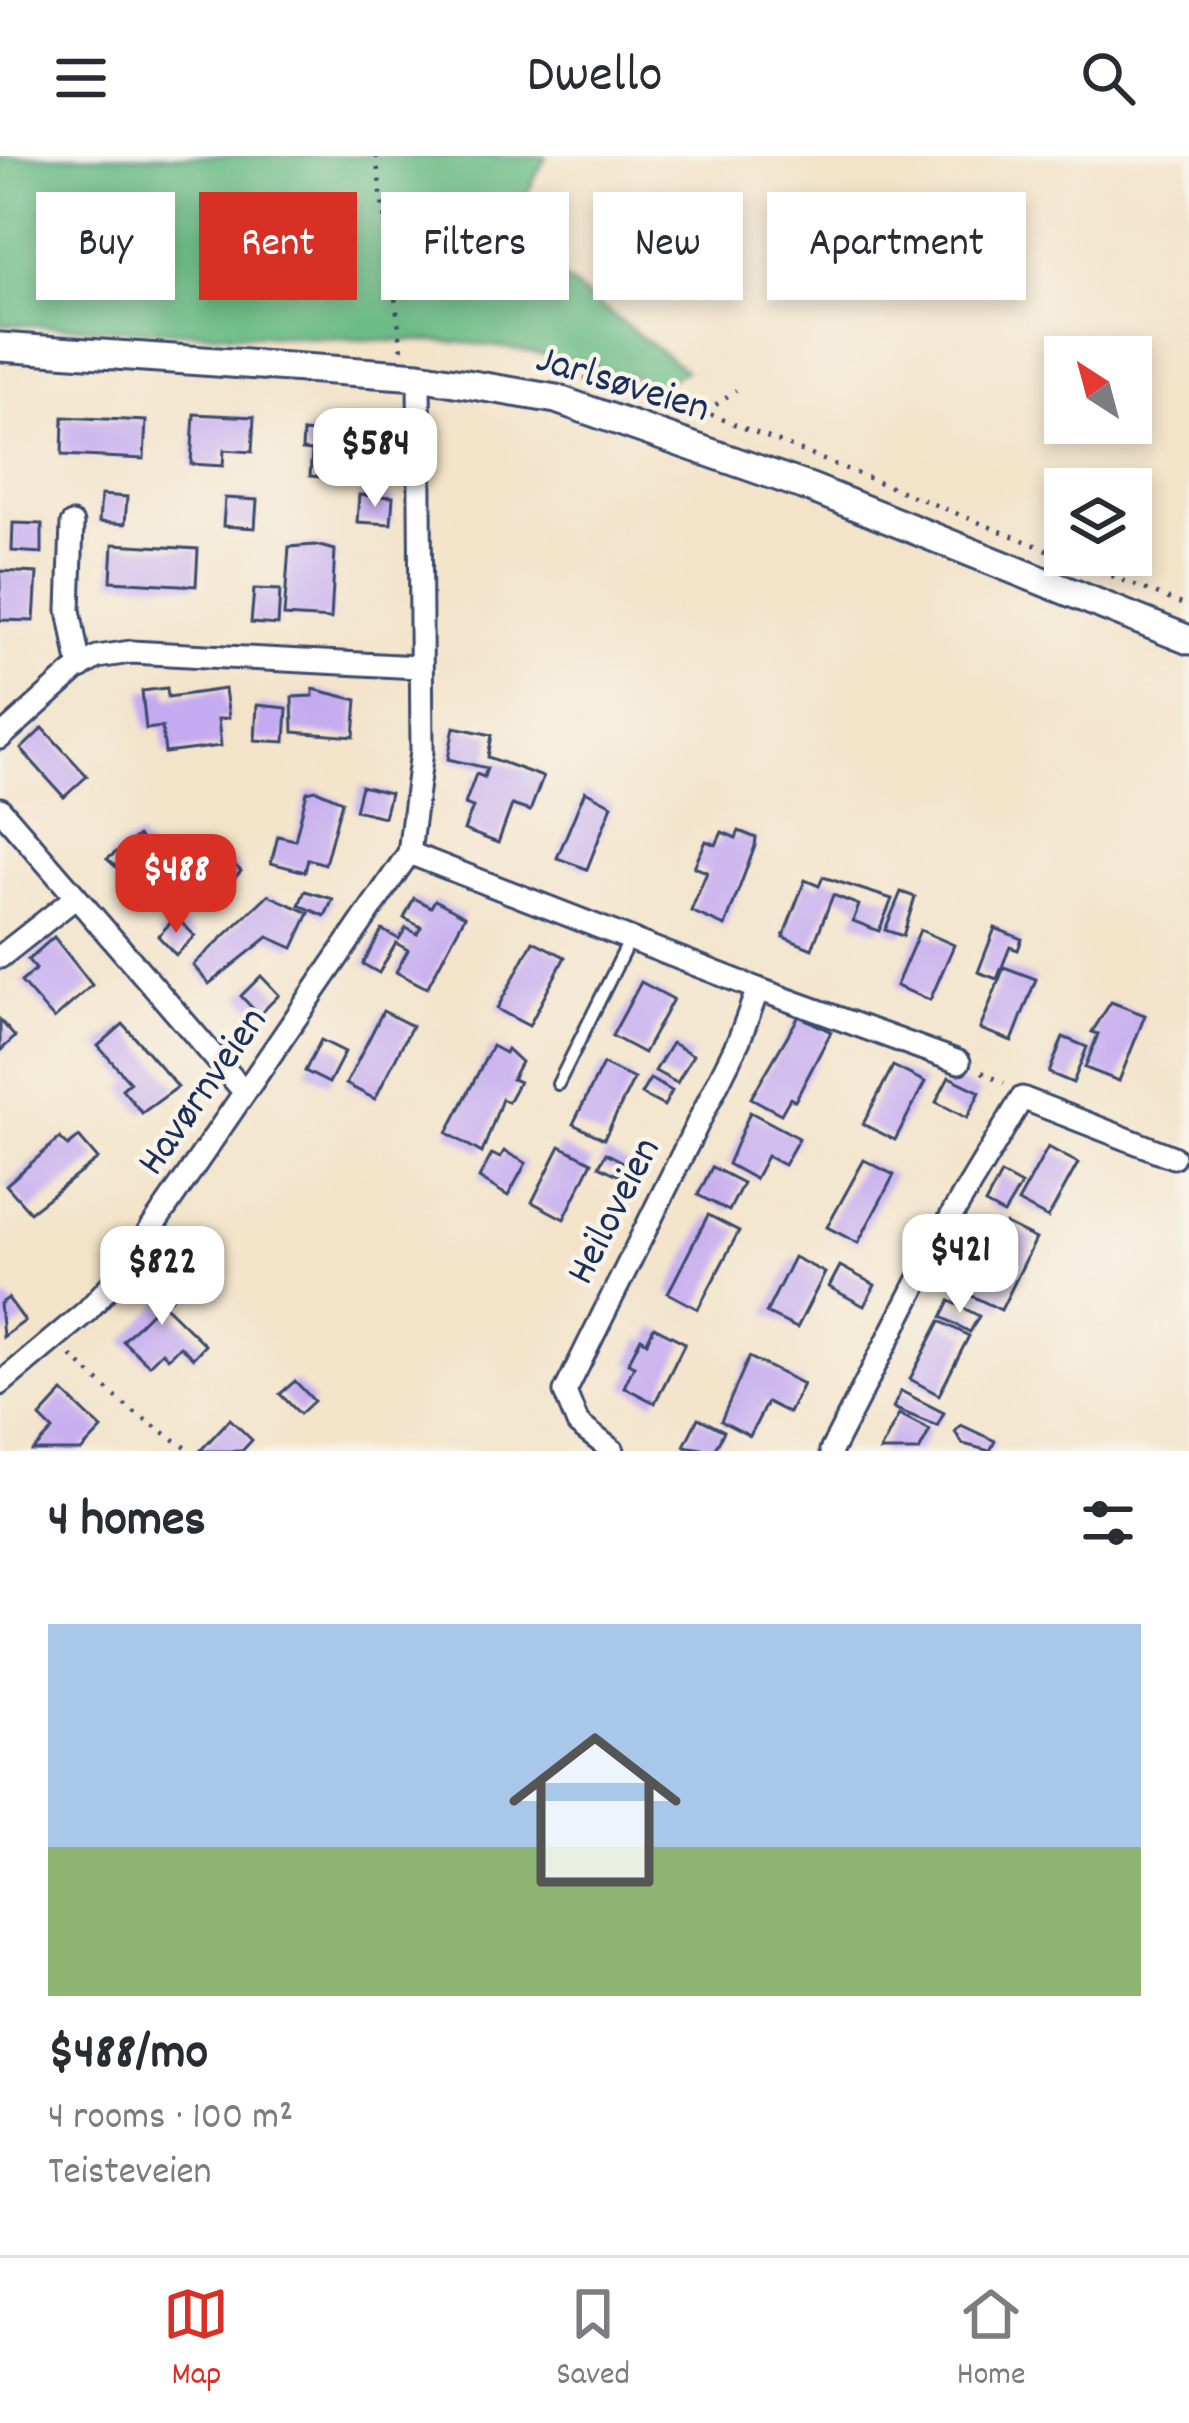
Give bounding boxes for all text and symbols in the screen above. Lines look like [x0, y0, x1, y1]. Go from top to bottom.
text: Dwello [526, 40, 663, 117]
icon: menu [48, 45, 114, 111]
icon: search [1075, 45, 1141, 111]
chip: Buy [36, 192, 175, 300]
chip: Rent [199, 192, 357, 300]
chip: Filters [381, 192, 569, 300]
chip: New [593, 192, 743, 300]
chip: Apartment [767, 192, 1026, 300]
street label: Jarlsøveien [528, 332, 716, 441]
north arrow [1044, 336, 1152, 444]
map controls [1044, 336, 1152, 576]
pin: $584 [304, 408, 446, 510]
text: $584 [340, 419, 410, 474]
button: layers [1044, 468, 1152, 576]
pin: $488 [105, 834, 247, 936]
text: $488 [142, 845, 210, 900]
street label: Havørnveien [125, 996, 285, 1190]
street label: Heiloveien [554, 1128, 679, 1296]
pin: $421 [889, 1214, 1031, 1316]
text: $421 [929, 1225, 991, 1280]
pin: $822 [91, 1226, 233, 1328]
text: $822 [127, 1237, 197, 1292]
text: 4 homes [48, 1487, 206, 1559]
icon: filters [1075, 1490, 1141, 1556]
icon: home [487, 1702, 703, 1918]
text: $488/mo [48, 2020, 208, 2092]
text: 4 rooms · 100 m² [48, 2092, 293, 2147]
text: Teisteveien [48, 2147, 212, 2202]
tab: Map [163, 2281, 229, 2400]
tab: Saved [556, 2281, 630, 2400]
tab: Home [957, 2281, 1026, 2400]

